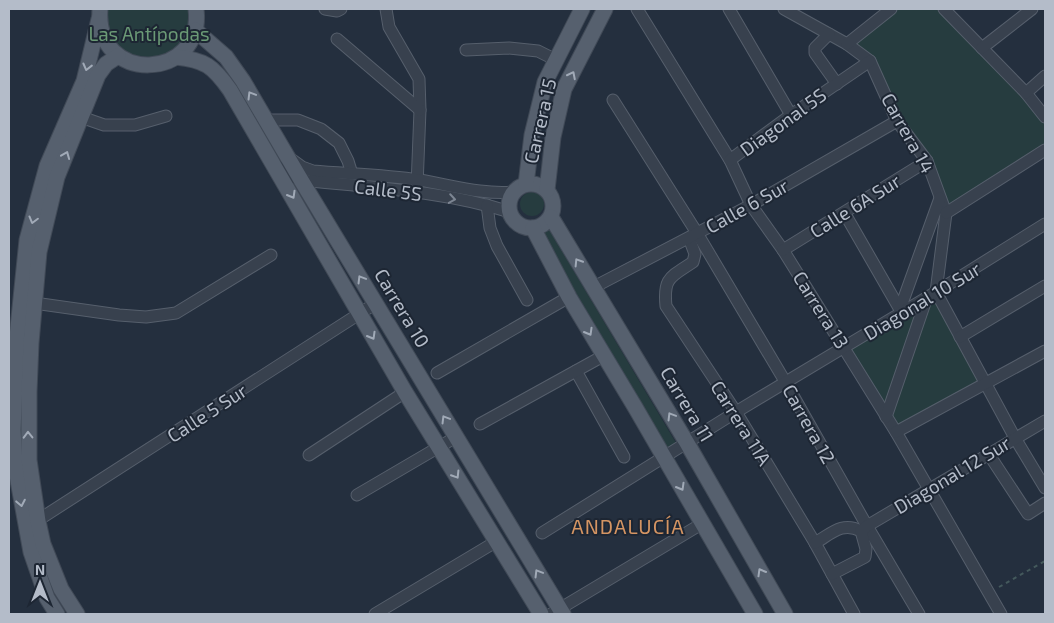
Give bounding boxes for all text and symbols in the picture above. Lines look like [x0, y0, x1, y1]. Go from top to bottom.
park label: Las Antípodas [88, 22, 210, 45]
one-way arrow [82, 62, 93, 71]
one-way arrow [566, 71, 576, 80]
street label: Carrera 15 [519, 76, 560, 166]
street label: Diagonal 5S [735, 83, 830, 161]
street label: Carrera 14 [877, 89, 940, 177]
one-way arrow [248, 91, 258, 100]
one-way arrow [61, 151, 71, 159]
street label: Calle 6A Sur [805, 168, 905, 243]
street label: Calle 6 Sur [701, 173, 793, 238]
street label: Calle 5S [353, 174, 423, 205]
one-way arrow [285, 189, 295, 198]
one-way arrow [448, 194, 456, 204]
one-way arrow [28, 215, 39, 224]
street label: Diagonal 10 Sur [859, 256, 985, 345]
one-way arrow [575, 258, 585, 267]
street label: Carrera 10 [370, 264, 435, 351]
street label: Carrera 13 [789, 267, 854, 353]
one-way arrow [358, 276, 368, 285]
one-way arrow [583, 327, 593, 336]
one-way arrow [366, 330, 376, 339]
street label: Carrera 11 [656, 362, 719, 446]
street label: Carrera 11A [706, 376, 777, 470]
street label: Calle 5 Sur [163, 378, 251, 447]
street label: Carrera 12 [778, 380, 841, 467]
one-way arrow [668, 412, 678, 421]
one-way arrow [441, 415, 451, 424]
one-way arrow [23, 431, 33, 438]
street label: Diagonal 12 Sur [889, 431, 1014, 518]
one-way arrow [450, 469, 459, 479]
one-way arrow [675, 482, 685, 491]
one-way arrow [15, 498, 26, 507]
district label: ANDALUCÍA [571, 514, 685, 538]
north arrow [15, 558, 65, 608]
text: N [35, 561, 45, 578]
one-way arrow [757, 568, 767, 577]
one-way arrow [535, 569, 545, 578]

